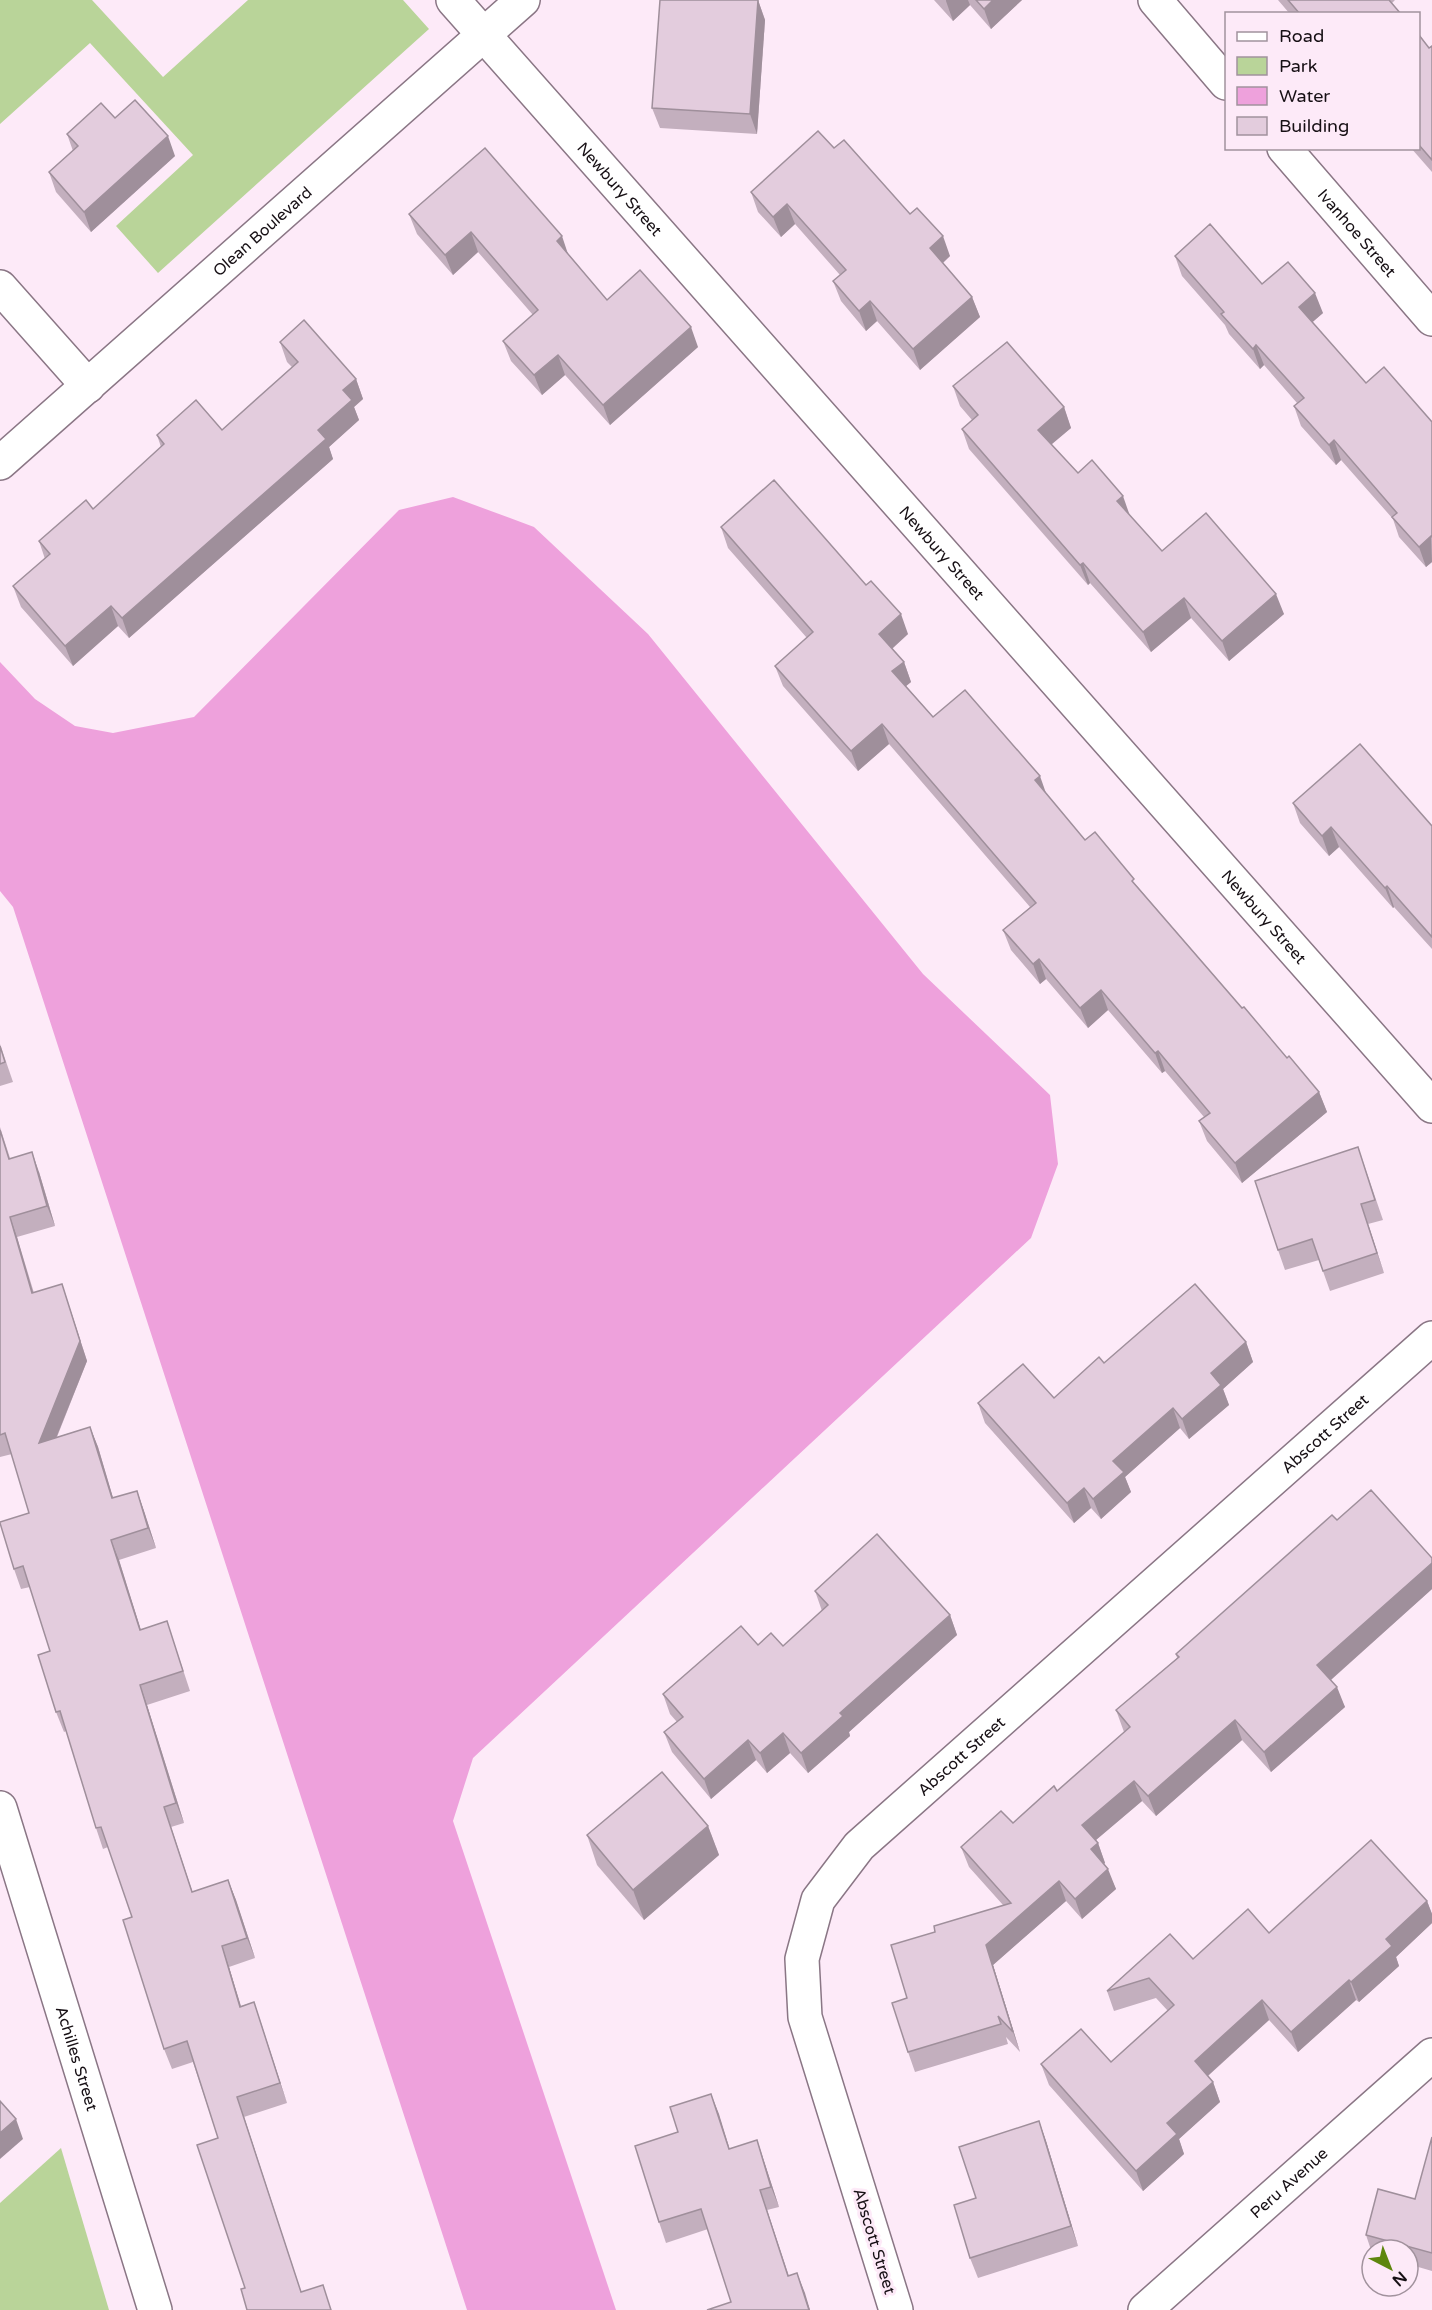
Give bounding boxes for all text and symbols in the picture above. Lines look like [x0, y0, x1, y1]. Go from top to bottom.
legend [1225, 12, 1420, 150]
text: Road [1279, 25, 1324, 47]
text: Park [1279, 55, 1318, 77]
text: Water [1279, 85, 1330, 107]
text: Building [1279, 115, 1349, 137]
street label: Newbury Street [572, 138, 666, 240]
street label: Olean Boulevard [209, 183, 316, 281]
street label: Ivanhoe Street [1313, 185, 1400, 281]
street label: Newbury Street [895, 502, 988, 604]
street label: Newbury Street [1217, 866, 1310, 968]
street label: Abscott Street [1277, 1390, 1373, 1478]
street label: Abscott Street [914, 1712, 1009, 1800]
street label: Achilles Street [51, 2004, 102, 2114]
street label: Peru Avenue [1246, 2144, 1332, 2223]
street label: Abscott Street [848, 2186, 900, 2297]
north arrow [1360, 2238, 1420, 2298]
text: N [1388, 2267, 1411, 2290]

